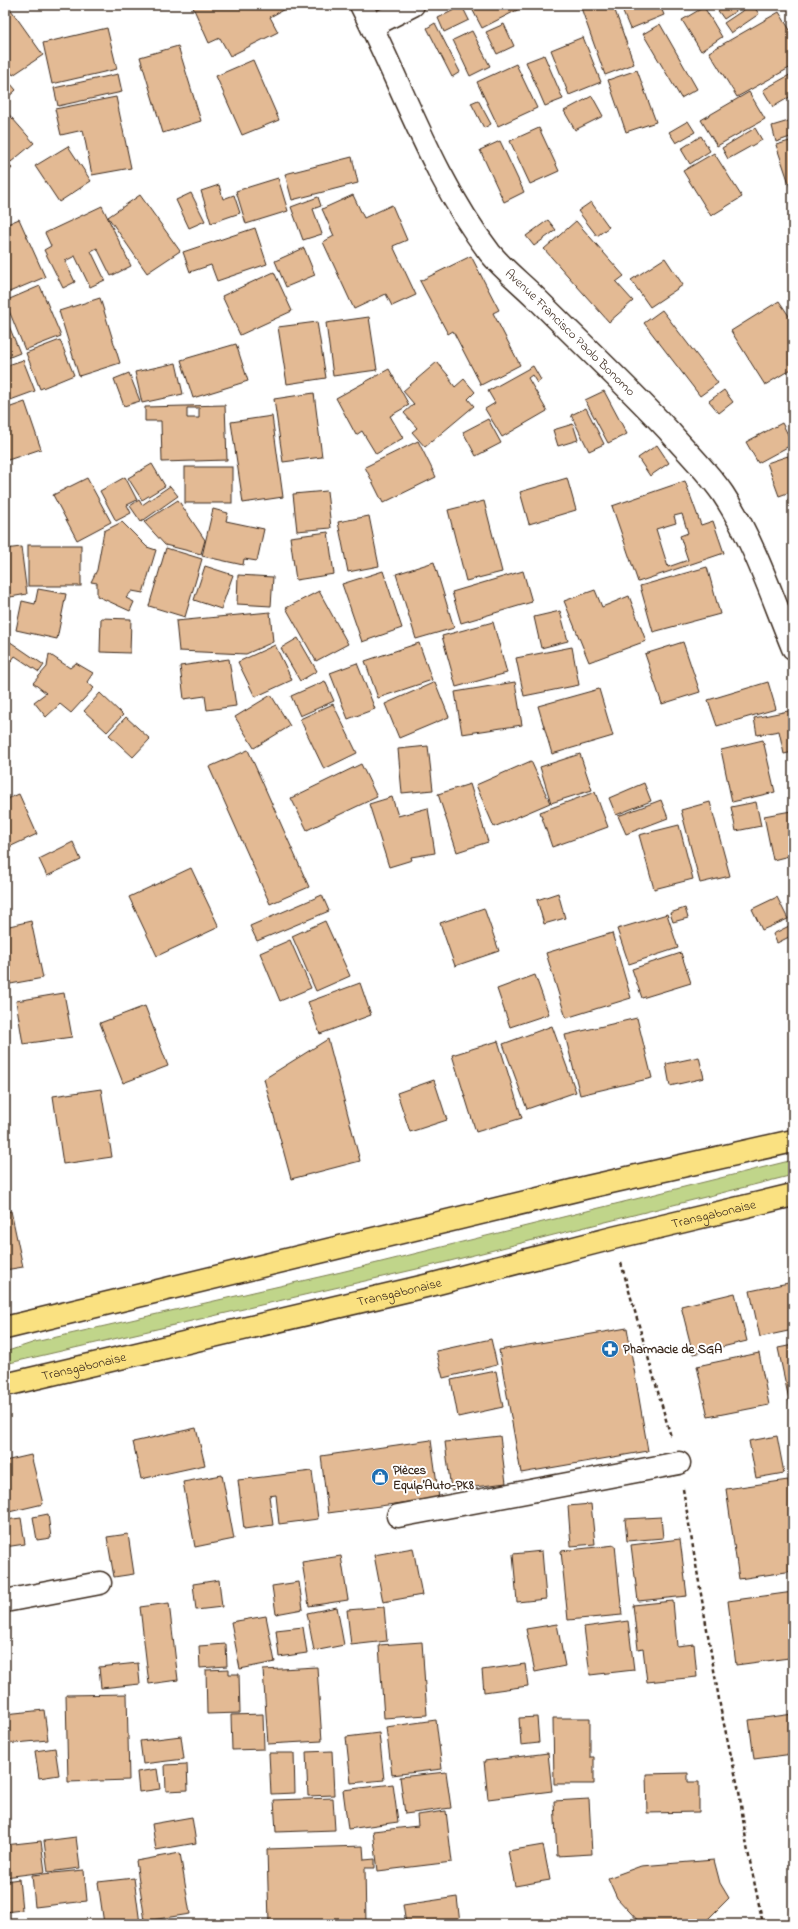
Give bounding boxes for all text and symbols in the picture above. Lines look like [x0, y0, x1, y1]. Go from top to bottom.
street label: Avenue Francisco Paolo Bonomo [501, 264, 640, 401]
street label: Transgabonaise [669, 1195, 758, 1233]
street label: Transgabonaise [355, 1273, 444, 1311]
pharmacy icon: Pharmacie de SGA [600, 1339, 620, 1359]
place label: Pharmacie de SGA [623, 1340, 722, 1359]
street label: Transgabonaise [40, 1347, 128, 1386]
place label: Pièces Equip’Auto-PK8 [393, 1461, 474, 1495]
shop icon: Pièces Equip’Auto-PK8 [370, 1467, 390, 1487]

